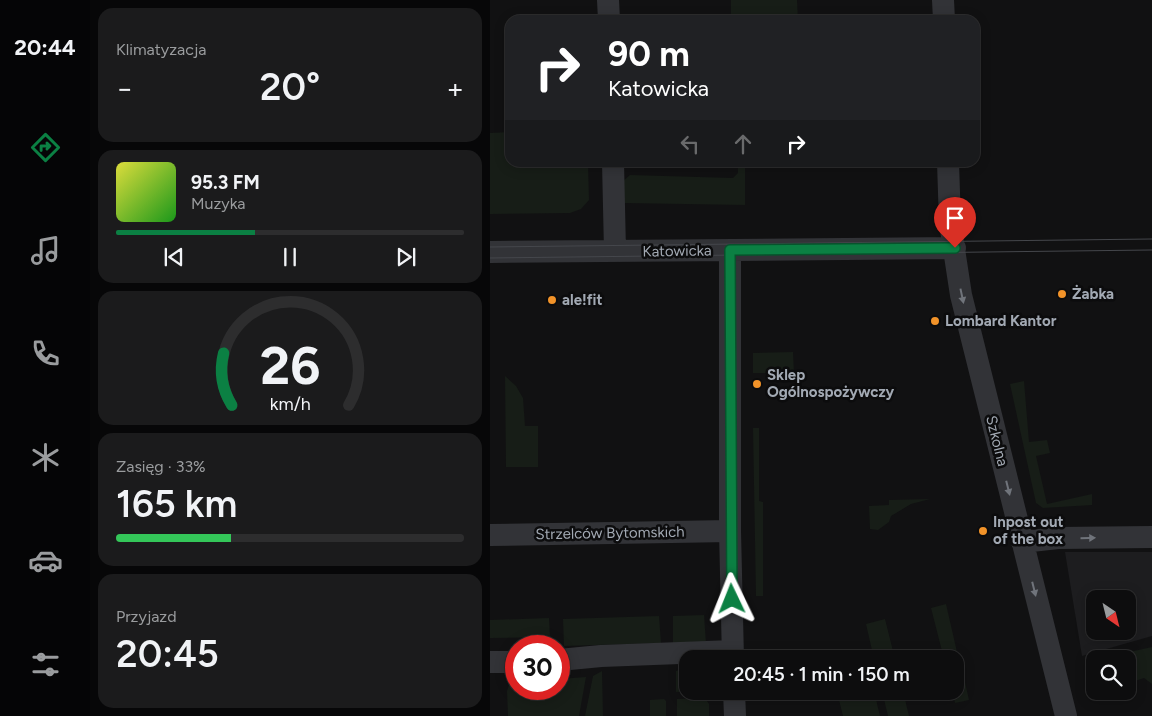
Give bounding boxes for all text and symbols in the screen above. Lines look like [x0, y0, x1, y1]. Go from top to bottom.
text: 90 m [608, 33, 690, 75]
text: 20:44 [14, 34, 76, 61]
icon: right [525, 35, 590, 100]
text: Klimatyzacja [116, 40, 206, 59]
text: 20° [260, 64, 320, 110]
text: − [116, 71, 133, 105]
text: + [447, 71, 464, 105]
text: Katowicka [608, 75, 709, 102]
icon: directions [28, 130, 63, 165]
icon: left [676, 130, 704, 158]
icon: ahead [729, 130, 757, 158]
icon: right [782, 130, 810, 158]
text: 95.3 FM [191, 171, 260, 194]
text: Muzyka [191, 194, 245, 213]
pin [934, 197, 976, 248]
icon: arrive [941, 204, 969, 232]
icon: music [28, 233, 63, 268]
street label: Katowicka [642, 241, 712, 261]
icon: previous [160, 243, 188, 271]
icon: pause [276, 243, 304, 271]
icon: next [392, 243, 420, 271]
place label: Żabka [1072, 284, 1114, 303]
marker: Żabka [1056, 288, 1068, 300]
one-way arrow [958, 289, 966, 304]
place label: ale!fit [562, 291, 603, 309]
marker: ale!fit [546, 294, 558, 306]
place label: Lombard Kantor [945, 312, 1057, 330]
marker: Lombard Kantor [929, 315, 941, 327]
text: 26 [260, 335, 320, 397]
icon: phone [28, 336, 63, 371]
place label: Sklep Ogólnospożywczy [767, 366, 895, 401]
marker: Sklep Ogólnospożywczy [751, 378, 763, 390]
text: km/h [270, 393, 310, 414]
street label: Szkolna [982, 414, 1012, 468]
icon: climate [28, 440, 63, 475]
text: Zasięg · 33% [116, 457, 206, 476]
text: 165 km [116, 481, 237, 527]
one-way arrow [1005, 481, 1013, 496]
place label: Inpost out of the box [993, 513, 1063, 548]
street label: Strzelców Bytomskich [535, 523, 685, 543]
marker: Inpost out of the box [977, 525, 989, 537]
one-way arrow [1080, 533, 1096, 541]
icon: car [28, 543, 63, 578]
position arrow [705, 572, 757, 624]
one-way arrow [1030, 582, 1038, 597]
north arrow [1086, 590, 1136, 640]
map controls [1086, 590, 1136, 700]
text: Przyjazd [116, 607, 177, 626]
text: 20:45 [116, 631, 219, 677]
speed limit sign: 30 [505, 635, 570, 700]
icon: filters [28, 647, 63, 682]
button: search [1086, 650, 1136, 700]
text: 20:45 · 1 min · 150 m [733, 663, 910, 686]

